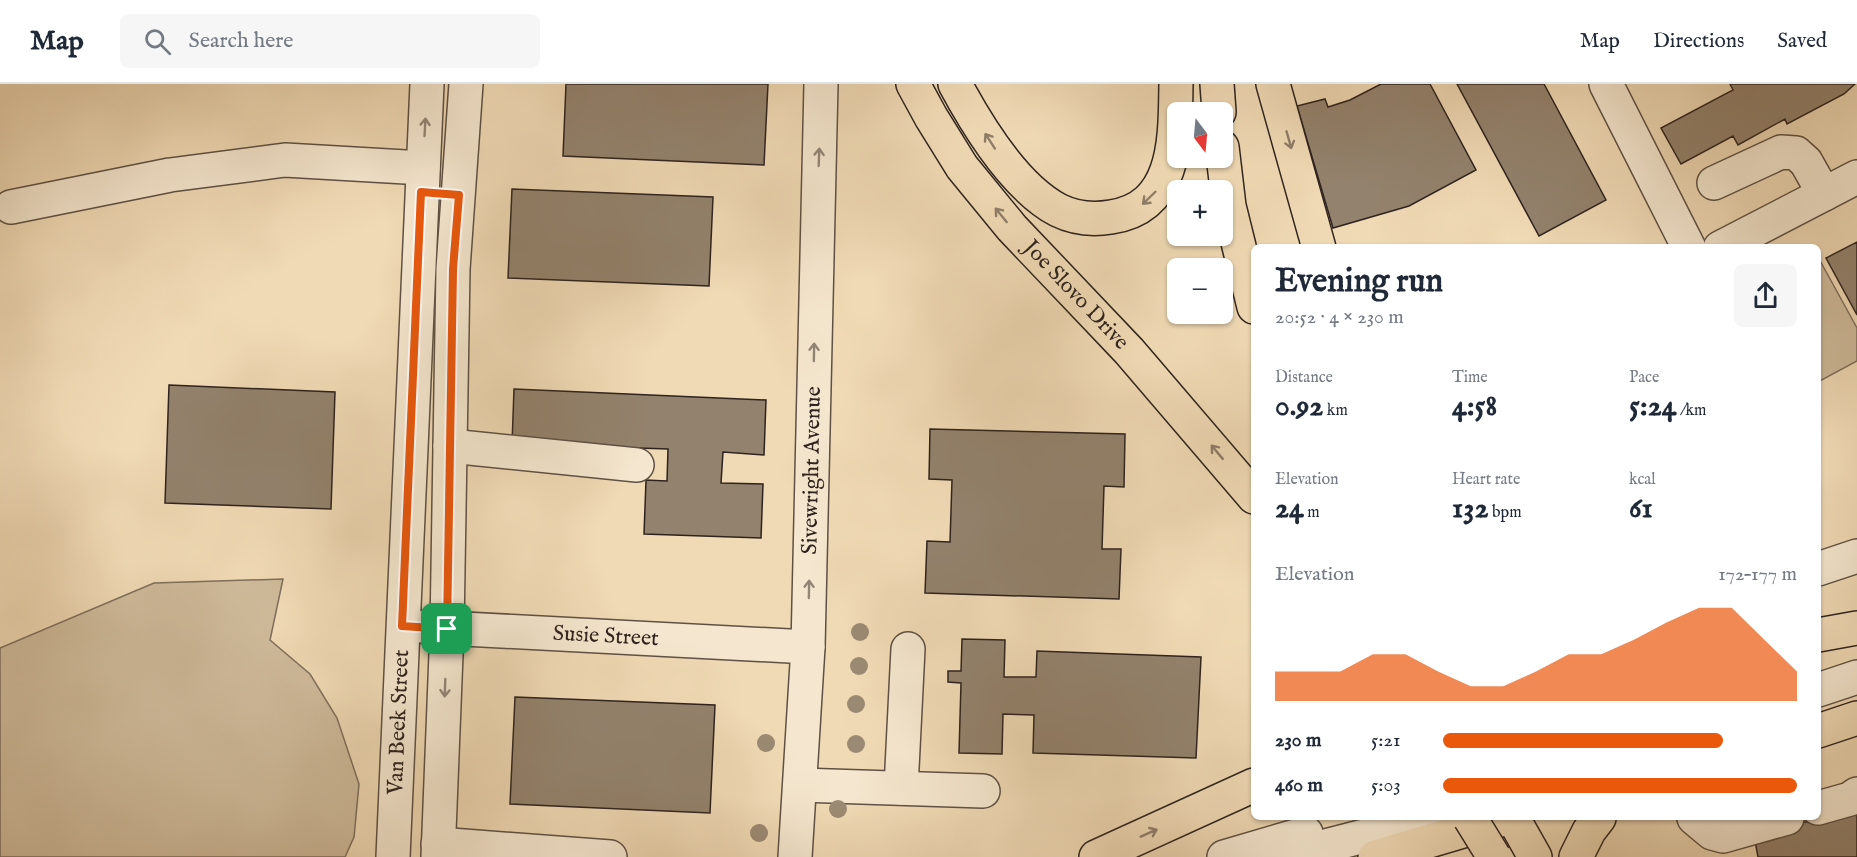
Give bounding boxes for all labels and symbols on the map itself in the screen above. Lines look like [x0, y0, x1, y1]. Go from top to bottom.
north arrow [1167, 102, 1233, 168]
one-way arrow [419, 118, 430, 138]
one-way arrow [1284, 130, 1295, 149]
one-way arrow [984, 133, 996, 150]
one-way arrow [813, 147, 825, 167]
one-way arrow [1141, 191, 1156, 206]
one-way arrow [994, 208, 1008, 223]
street label: Joe Slovo Drive [1015, 232, 1135, 356]
one-way arrow [808, 342, 820, 362]
street label: Sivewright Avenue [796, 386, 828, 555]
one-way arrow [1210, 444, 1223, 460]
one-way arrow [803, 579, 815, 599]
pin [421, 603, 472, 654]
street label: Susie Street [552, 620, 660, 653]
street label: Van Beek Street [382, 649, 416, 796]
one-way arrow [439, 677, 450, 697]
one-way arrow [1139, 827, 1157, 838]

